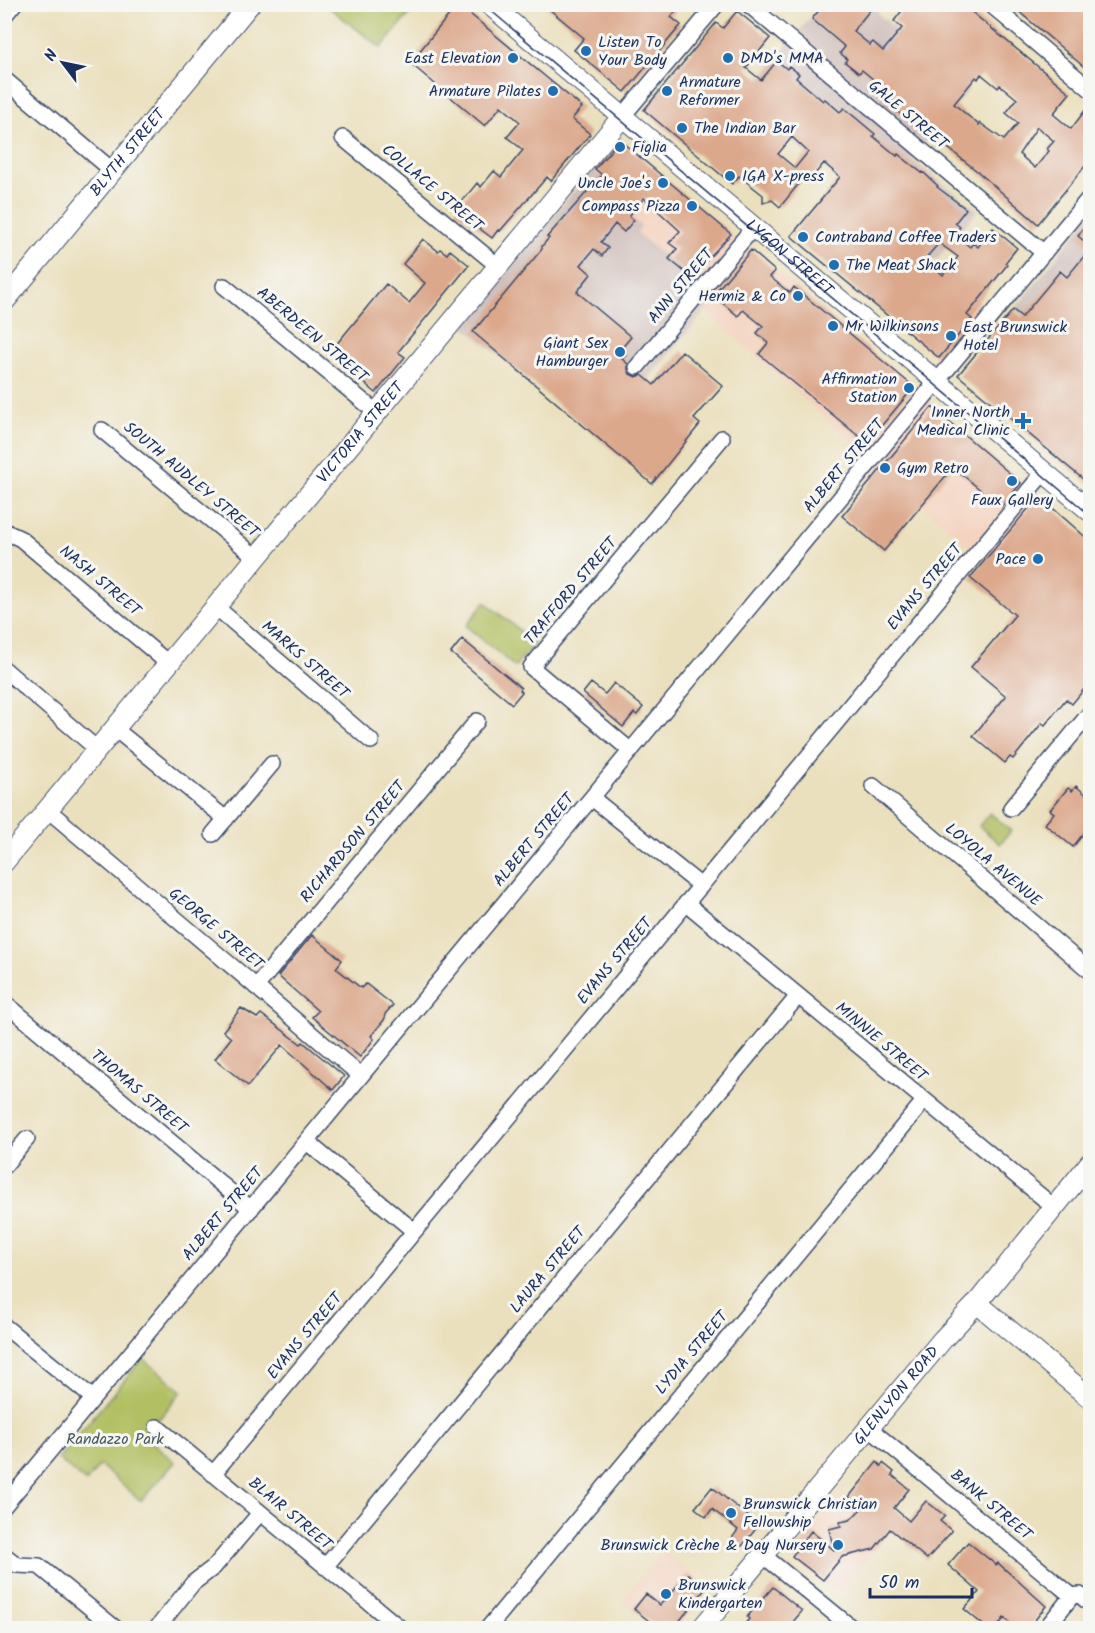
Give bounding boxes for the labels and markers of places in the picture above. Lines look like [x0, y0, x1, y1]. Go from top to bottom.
place label: Listen To Your Body [598, 30, 667, 73]
marker: Listen To Your Body [579, 44, 593, 58]
place label: East Elevation [404, 46, 501, 71]
place label: DMD's MMA [740, 46, 824, 71]
marker: East Elevation [506, 51, 520, 65]
marker: DMD's MMA [721, 51, 735, 65]
place label: Armature Reformer [679, 70, 741, 113]
place label: Armature Pilates [429, 79, 541, 104]
marker: Armature Pilates [546, 84, 560, 98]
marker: Armature Reformer [660, 84, 674, 98]
place label: The Indian Bar [694, 116, 797, 141]
marker: The Indian Bar [675, 121, 689, 135]
place label: Figlia [632, 135, 667, 160]
marker: Figlia [613, 140, 627, 154]
place label: IGA X-press [742, 164, 824, 189]
marker: IGA X-press [723, 169, 737, 183]
place label: Uncle Joe's [577, 171, 651, 196]
marker: Uncle Joe's [656, 176, 670, 190]
place label: Compass Pizza [581, 194, 680, 219]
marker: Compass Pizza [685, 199, 699, 213]
place label: Contraband Coffee Traders [815, 225, 997, 250]
marker: Contraband Coffee Traders [796, 230, 810, 244]
place label: The Meat Shack [846, 253, 956, 278]
marker: The Meat Shack [827, 258, 841, 272]
place label: Hermiz & Co [698, 284, 786, 309]
marker: Hermiz & Co [791, 289, 805, 303]
place label: Mr Wilkinsons [845, 314, 939, 339]
place label: East Brunswick Hotel [963, 315, 1068, 358]
marker: Mr Wilkinsons [826, 319, 840, 333]
marker: East Brunswick Hotel [944, 329, 958, 343]
place label: Giant Sex Hamburger [536, 331, 610, 374]
marker: Giant Sex Hamburger [613, 345, 627, 359]
place label: Affirmation Station [821, 367, 897, 410]
marker: Affirmation Station [902, 381, 916, 395]
place label: Inner North Medical Clinic [917, 400, 1010, 443]
marker: Inner North Medical Clinic [1014, 412, 1032, 430]
place label: Gym Retro [897, 456, 969, 481]
marker: Gym Retro [878, 461, 892, 475]
marker: Faux Gallery [1005, 474, 1019, 488]
place label: Faux Gallery [971, 488, 1053, 513]
place label: Pace [995, 547, 1026, 572]
marker: Pace [1031, 552, 1045, 566]
place label: Brunswick Christian Fellowship [743, 1492, 877, 1535]
marker: Brunswick Christian Fellowship [724, 1506, 738, 1520]
place label: Brunswick Crèche & Day Nursery [601, 1533, 826, 1558]
marker: Brunswick Crèche & Day Nursery [831, 1538, 845, 1552]
place label: Brunswick Kindergarten [678, 1573, 763, 1616]
marker: Brunswick Kindergarten [659, 1587, 673, 1601]

